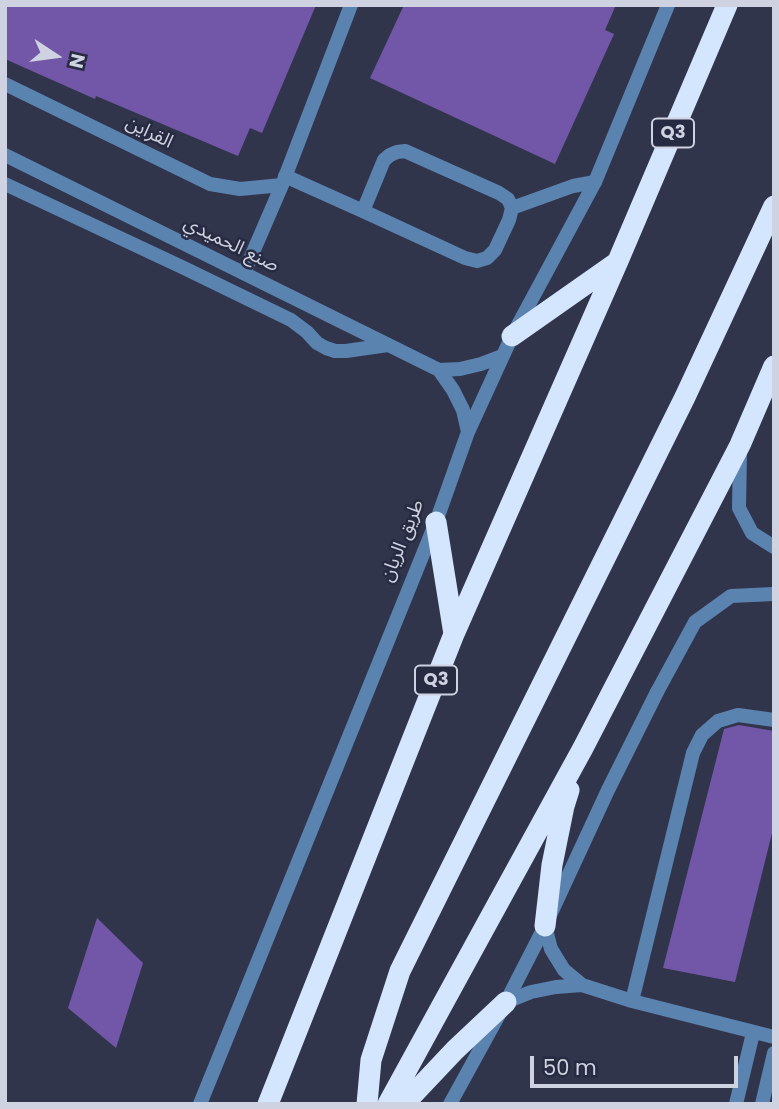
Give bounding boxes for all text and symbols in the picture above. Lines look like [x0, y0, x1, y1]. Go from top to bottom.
north arrow [21, 21, 91, 91]
text: N [62, 51, 92, 71]
street label: القراين [122, 112, 176, 154]
road number: Q3 [652, 118, 694, 148]
street label: صنع الحميدي [180, 212, 282, 278]
street label: طريق الريان [376, 497, 430, 585]
road number: Q3 [415, 666, 457, 694]
scale bar [534, 1042, 742, 1086]
text: 50 m [543, 1053, 597, 1082]

